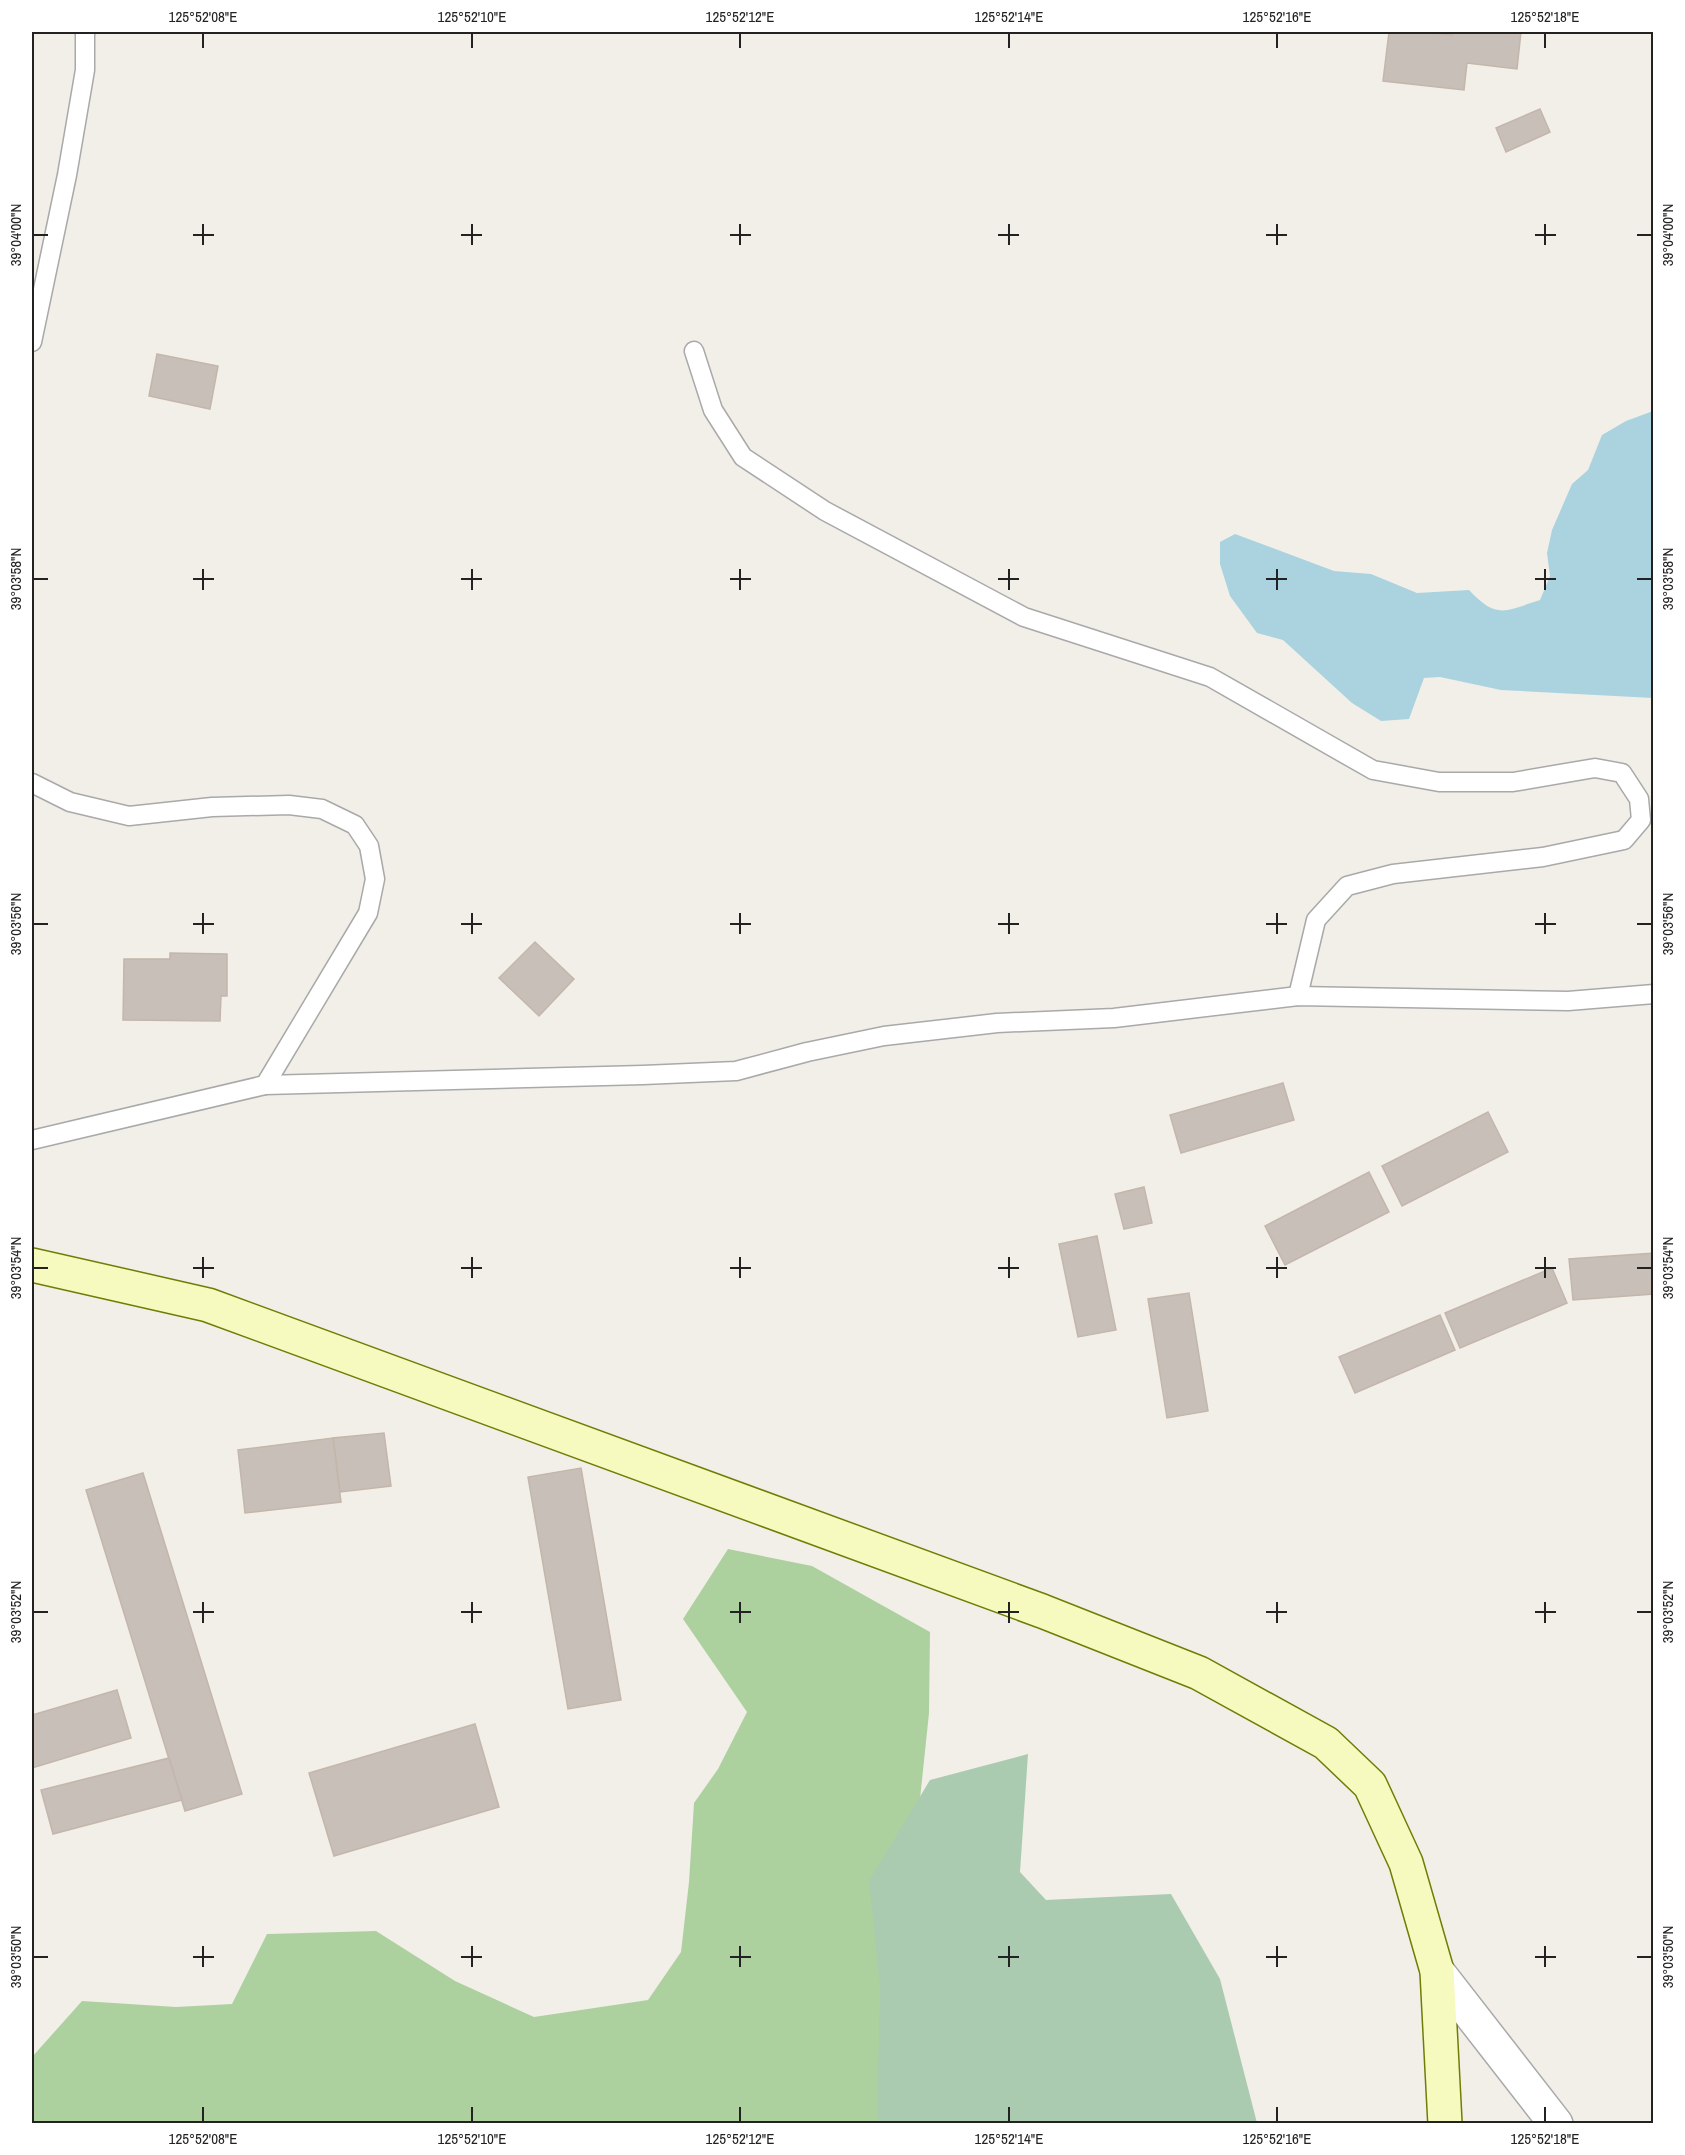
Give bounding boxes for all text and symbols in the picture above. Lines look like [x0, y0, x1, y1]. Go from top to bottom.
text: 125°52'08"E [169, 6, 237, 27]
text: 125°52'10"E [438, 6, 506, 27]
text: 125°52'12"E [706, 6, 774, 27]
text: 125°52'14"E [975, 6, 1043, 27]
text: 125°52'16"E [1243, 6, 1311, 27]
text: 125°52'18"E [1511, 6, 1579, 27]
text: 39°04'00"N [5, 204, 26, 266]
text: 39°04'00"N [1657, 204, 1678, 266]
text: 39°03'58"N [5, 548, 26, 610]
text: 39°03'58"N [1657, 548, 1678, 610]
text: 39°03'56"N [5, 893, 26, 955]
text: 39°03'56"N [1657, 893, 1678, 955]
text: 39°03'54"N [5, 1237, 26, 1299]
text: 39°03'54"N [1657, 1237, 1678, 1299]
text: 39°03'52"N [5, 1581, 26, 1643]
text: 39°03'52"N [1657, 1581, 1678, 1643]
text: 39°03'50"N [5, 1926, 26, 1988]
text: 39°03'50"N [1657, 1926, 1678, 1988]
text: 125°52'08"E [169, 2128, 237, 2149]
text: 125°52'10"E [438, 2128, 506, 2149]
text: 125°52'12"E [706, 2128, 774, 2149]
text: 125°52'14"E [975, 2128, 1043, 2149]
text: 125°52'16"E [1243, 2128, 1311, 2149]
text: 125°52'18"E [1511, 2128, 1579, 2149]

